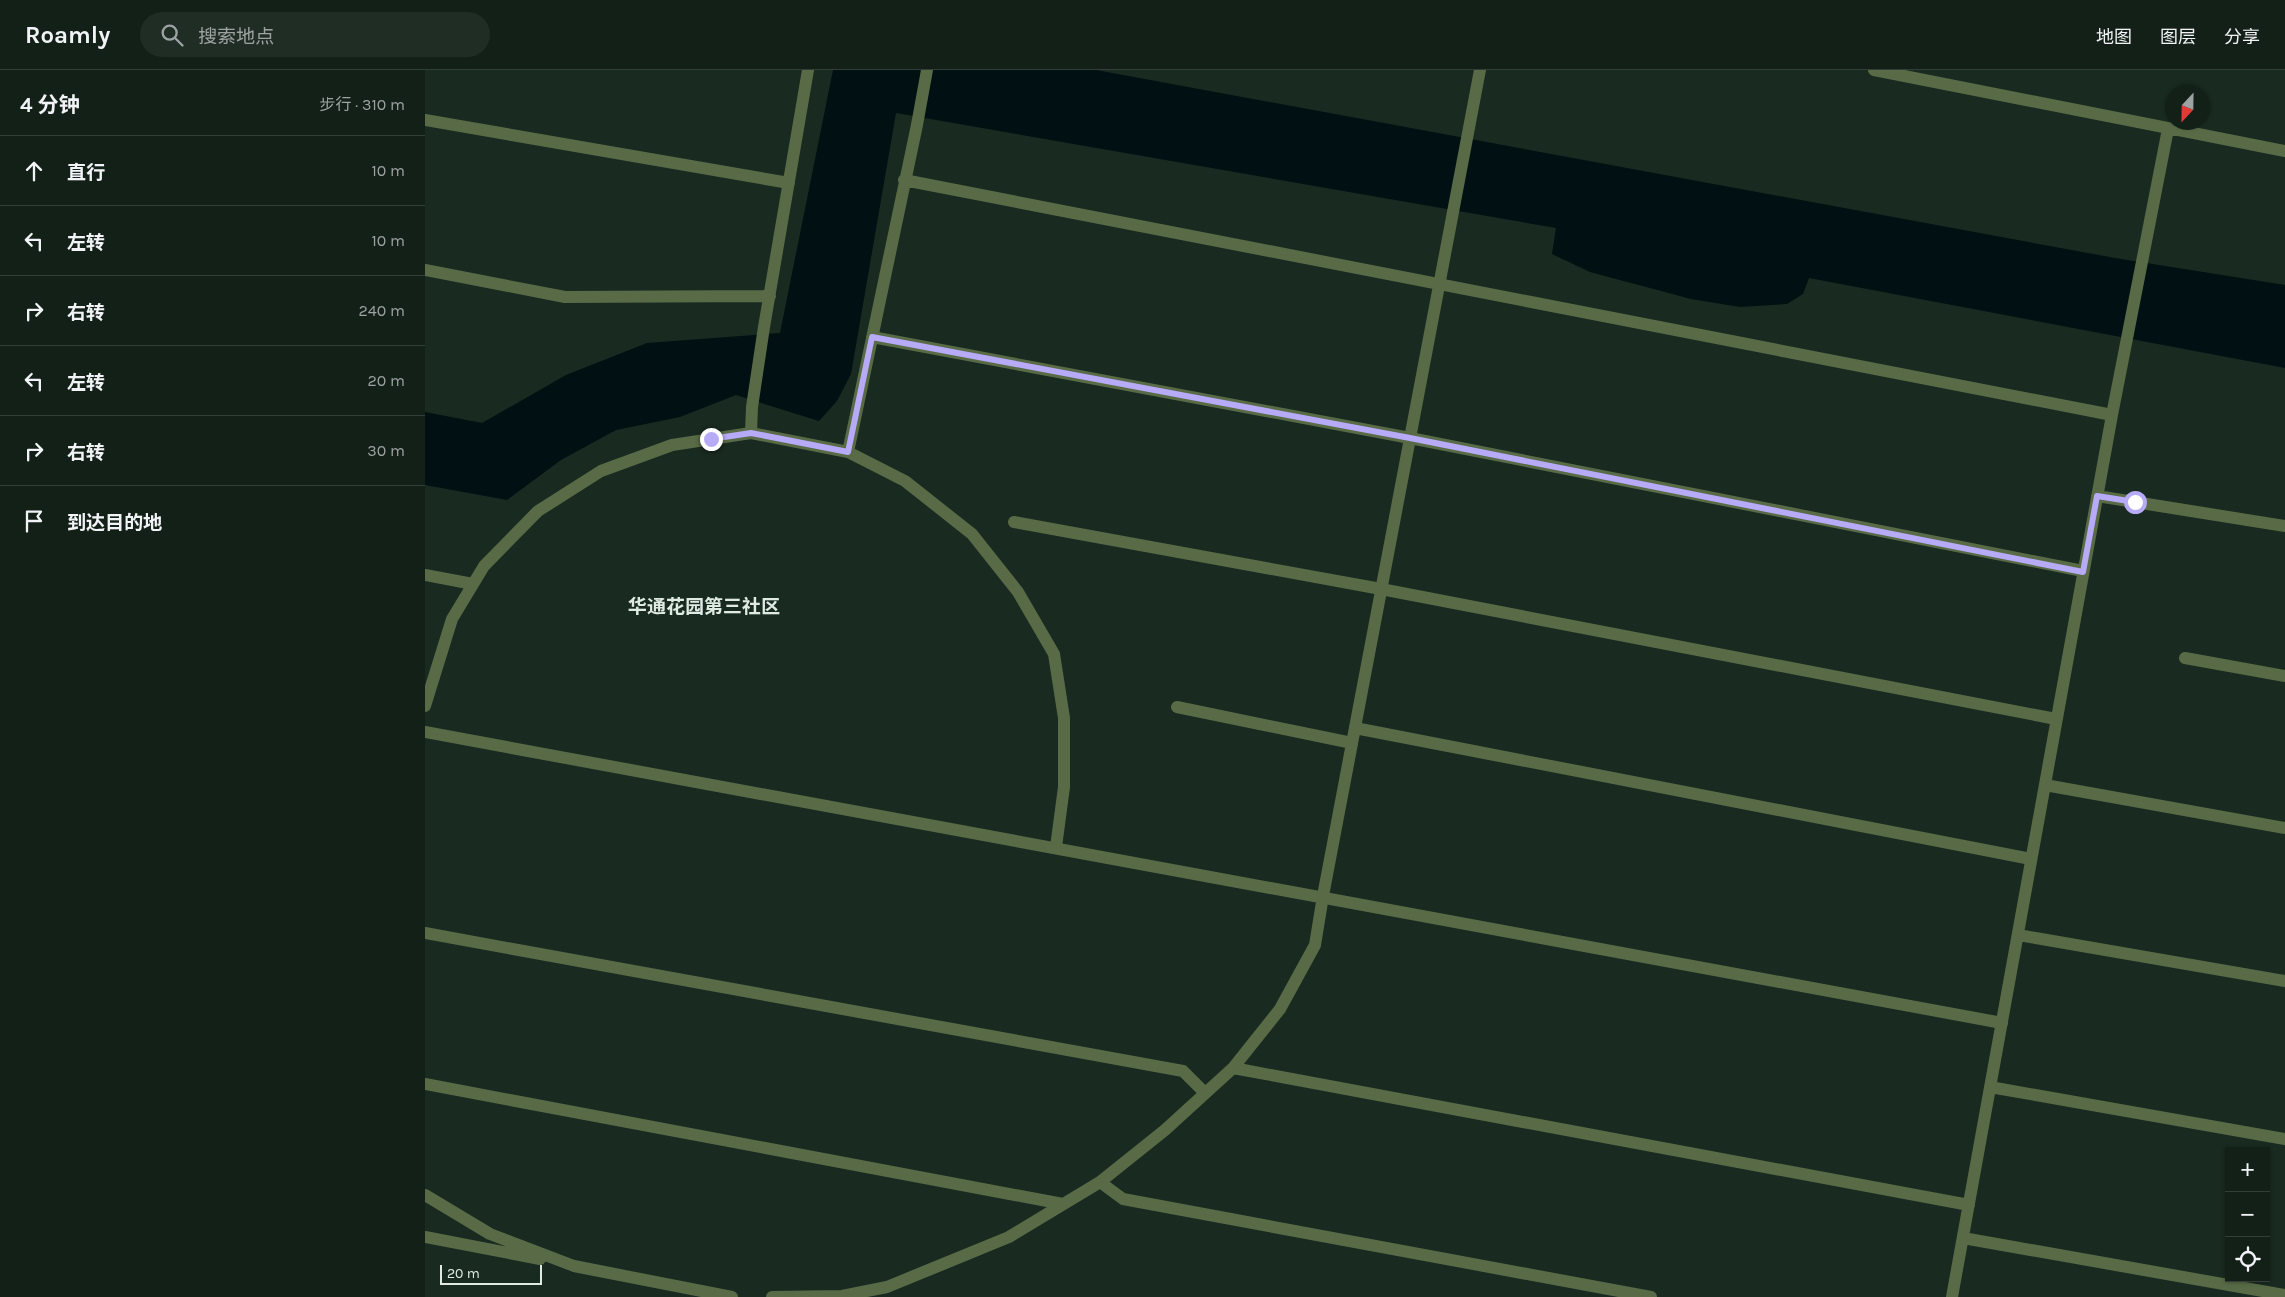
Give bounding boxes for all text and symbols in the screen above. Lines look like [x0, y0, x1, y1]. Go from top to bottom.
search box [140, 12, 490, 57]
text: Roamly [25, 21, 110, 49]
icon: search [158, 21, 186, 49]
text: 搜索地点 [198, 26, 274, 48]
text: 地图 [2096, 26, 2132, 48]
text: 图层 [2160, 26, 2196, 48]
text: 分享 [2224, 26, 2260, 48]
north arrow [2165, 85, 2210, 130]
text: 4 分钟 [20, 93, 80, 117]
text: 步行 · 310 m [320, 95, 405, 114]
icon: ahead [20, 157, 48, 185]
text: 10 m [371, 161, 405, 180]
text: 直行 [67, 162, 105, 184]
icon: left [20, 227, 48, 255]
text: 10 m [371, 231, 405, 250]
text: 左转 [67, 232, 105, 254]
icon: right [20, 297, 48, 325]
text: 240 m [359, 301, 405, 320]
text: 右转 [67, 302, 105, 324]
icon: left [20, 367, 48, 395]
text: 20 m [367, 371, 405, 390]
text: 左转 [67, 372, 105, 394]
route end [700, 428, 723, 451]
icon: right [20, 437, 48, 465]
text: 30 m [367, 441, 405, 460]
text: 右转 [67, 442, 105, 464]
route start [2124, 491, 2147, 514]
icon: arrive [20, 507, 48, 535]
text: 到达目的地 [67, 512, 162, 534]
district label: 华通花园第三社区 [628, 596, 780, 618]
map controls [2225, 1147, 2270, 1282]
button: + [2225, 1147, 2270, 1192]
button: − [2225, 1192, 2270, 1237]
button: locate [2225, 1237, 2270, 1282]
scale bar [440, 1262, 543, 1285]
text: 20 m [447, 1265, 480, 1282]

